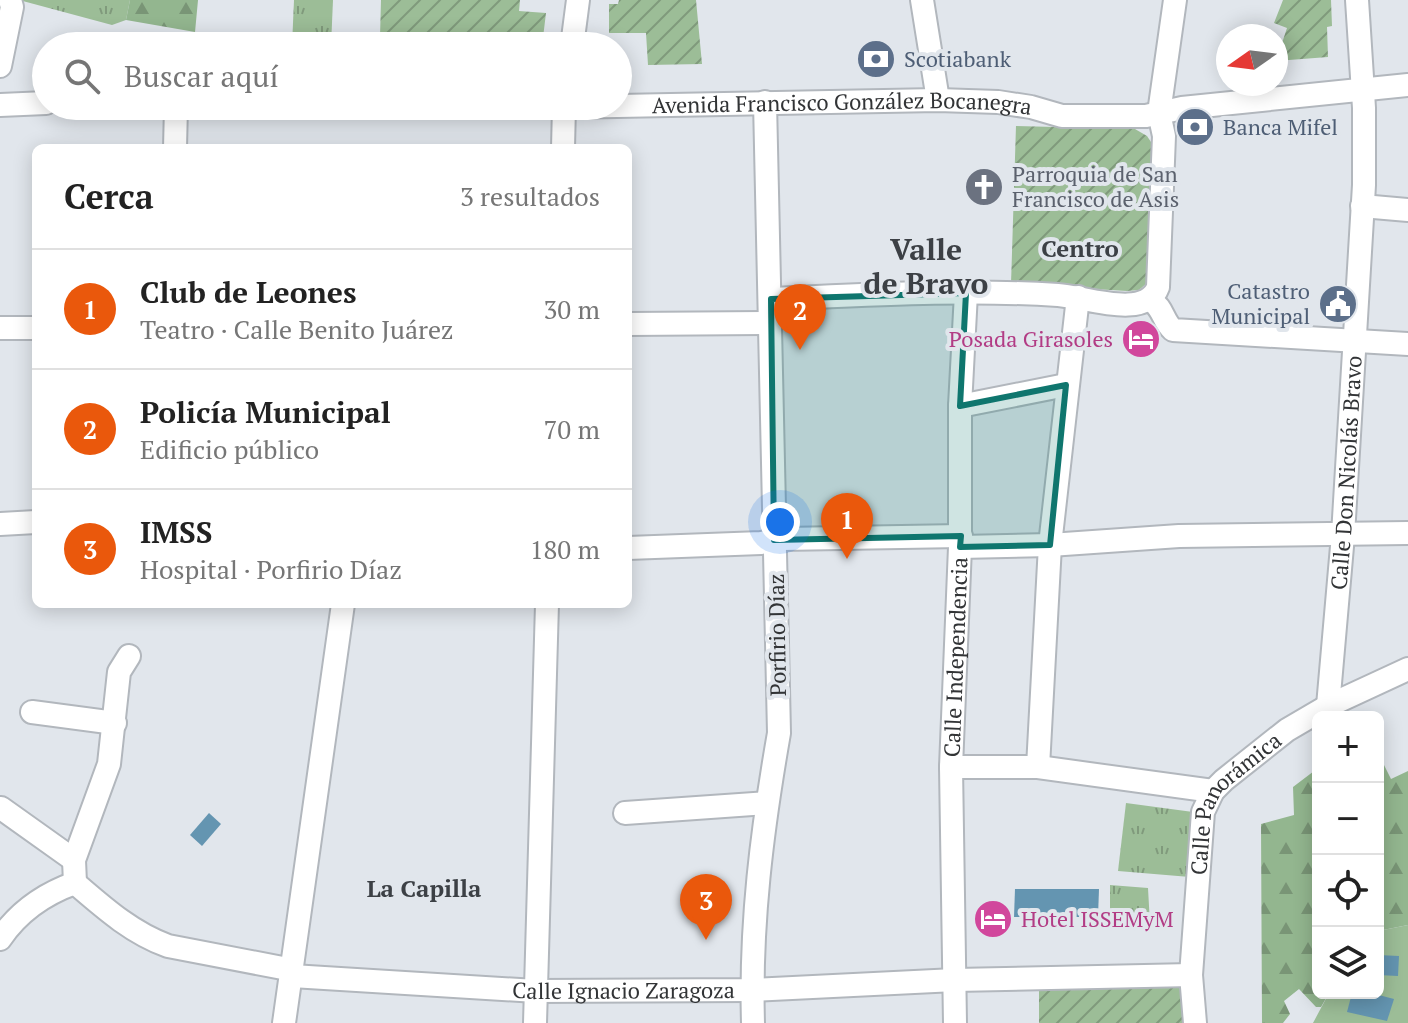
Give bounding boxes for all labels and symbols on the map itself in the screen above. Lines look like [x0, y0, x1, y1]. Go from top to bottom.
north arrow [1216, 24, 1288, 96]
bank icon: Scotiabank [855, 38, 897, 80]
place label: Scotiabank [904, 44, 1012, 73]
street label: Avenida Francisco González Bocanegra [652, 85, 1034, 121]
bank icon: Banca Mifel [1174, 106, 1216, 148]
place label: Banca Mifel [1223, 112, 1338, 141]
place label: Parroquia de San Francisco de Asis [1012, 159, 1179, 213]
church icon: Parroquia de San Francisco de Asis [963, 166, 1005, 208]
district label: Valle de Bravo [864, 229, 988, 303]
district label: Centro [1041, 232, 1119, 264]
place label: Catastro Municipal [1212, 276, 1310, 330]
public building icon: Catastro Municipal [1317, 283, 1359, 325]
pin: 2 [774, 284, 826, 350]
hotel icon: Posada Girasoles [1120, 318, 1162, 360]
place label: Posada Girasoles [949, 324, 1113, 353]
street label: Calle Don Nicolás Bravo [1323, 355, 1368, 591]
pin: 1 [821, 493, 873, 559]
your location [760, 502, 800, 542]
street label: Calle Independencia [936, 557, 974, 758]
street label: Porfirio Díaz [761, 573, 792, 697]
street label: Calle Panorámica [1183, 725, 1287, 876]
district label: La Capilla [367, 872, 482, 904]
pin: 3 [680, 874, 732, 940]
hotel icon: Hotel ISSEMyM [972, 898, 1014, 940]
place label: Hotel ISSEMyM [1021, 904, 1174, 933]
street label: Calle Ignacio Zaragoza [512, 975, 735, 1005]

